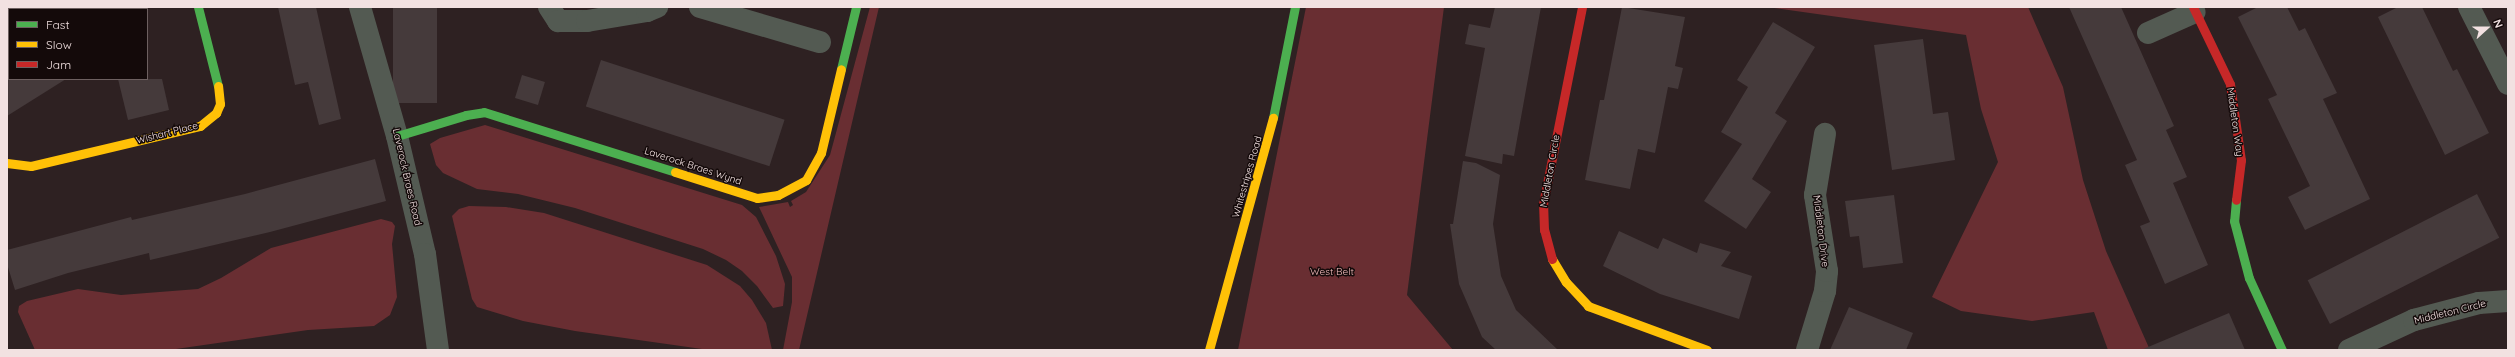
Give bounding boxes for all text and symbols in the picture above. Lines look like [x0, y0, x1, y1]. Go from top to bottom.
legend [8, 8, 148, 80]
north arrow [2467, 8, 2507, 48]
text: Fast [46, 17, 70, 32]
text: N [2490, 17, 2506, 30]
text: Slow [46, 37, 72, 52]
text: Jam [46, 57, 71, 72]
street label: Middleton Way [2224, 87, 2246, 157]
street label: Wishart Place [135, 120, 199, 146]
street label: Laverock Braes Road [390, 127, 424, 227]
street label: Middleton Circle [1538, 134, 1562, 208]
street label: Whitestripes Road [1230, 135, 1264, 219]
street label: Laverock Braes Wynd [643, 145, 743, 187]
street label: Middleton Drive [1811, 194, 1831, 268]
park label: West Belt [1310, 266, 1354, 278]
street label: Middleton Circle [2413, 297, 2487, 327]

